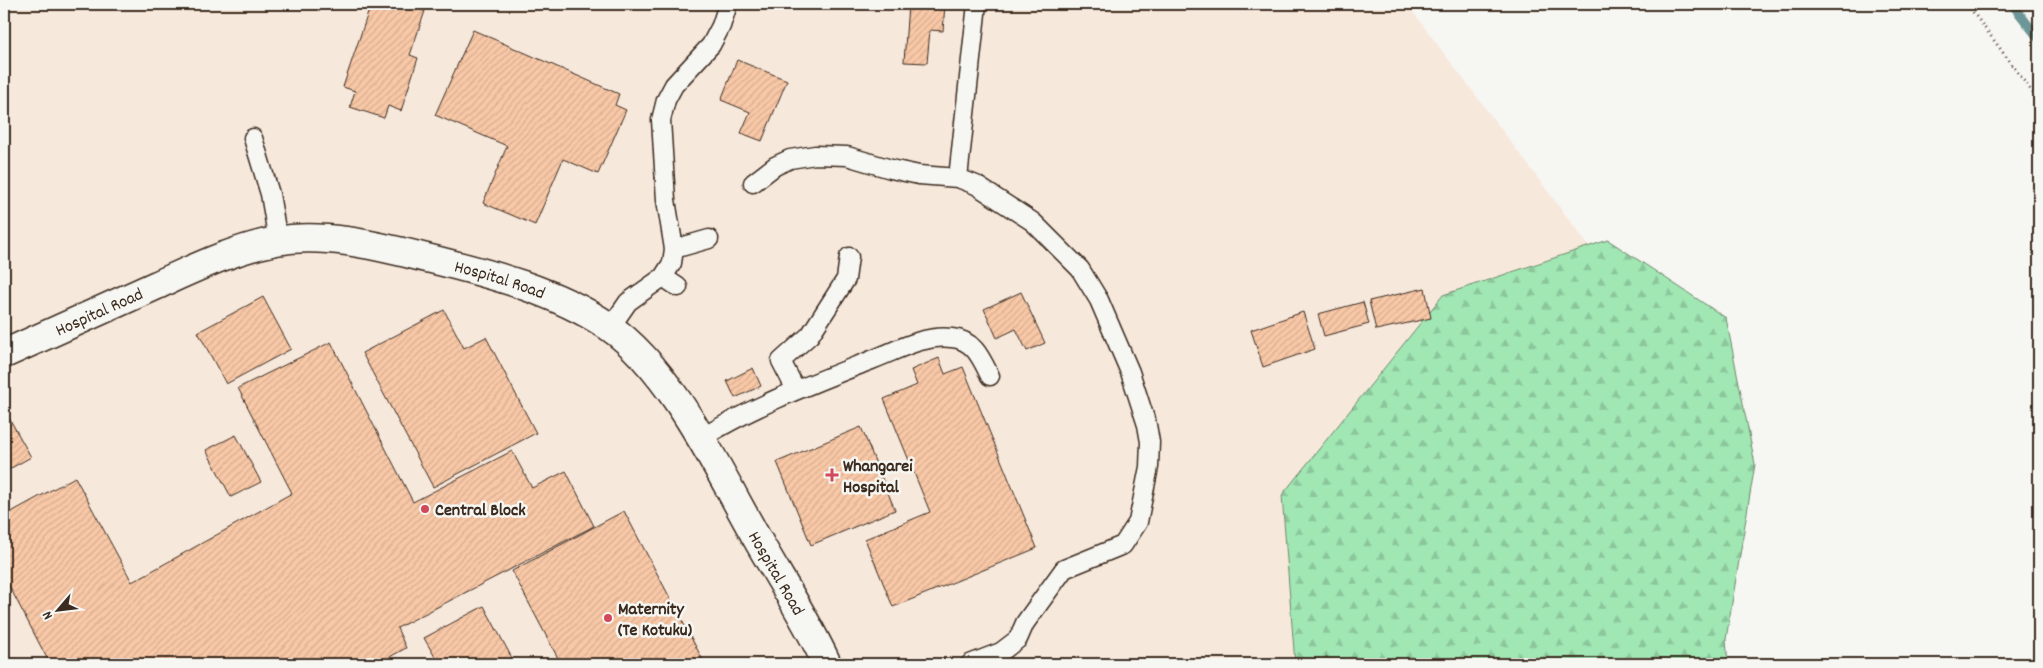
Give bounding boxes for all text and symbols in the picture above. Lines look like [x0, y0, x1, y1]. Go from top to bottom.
street label: Hospital Road [451, 255, 548, 307]
street label: Hospital Road [52, 283, 148, 344]
place label: Whangarei Hospital [843, 455, 913, 501]
marker: Whangarei Hospital [825, 468, 839, 482]
place label: Central Block [435, 499, 526, 524]
marker: Central Block [419, 503, 431, 515]
street label: Hospital Road [740, 528, 809, 621]
north arrow [32, 586, 82, 636]
place label: Maternity (Te Kotuku) [618, 598, 693, 644]
text: N [38, 607, 59, 623]
marker: Maternity (Te Kotuku) [602, 612, 614, 624]

